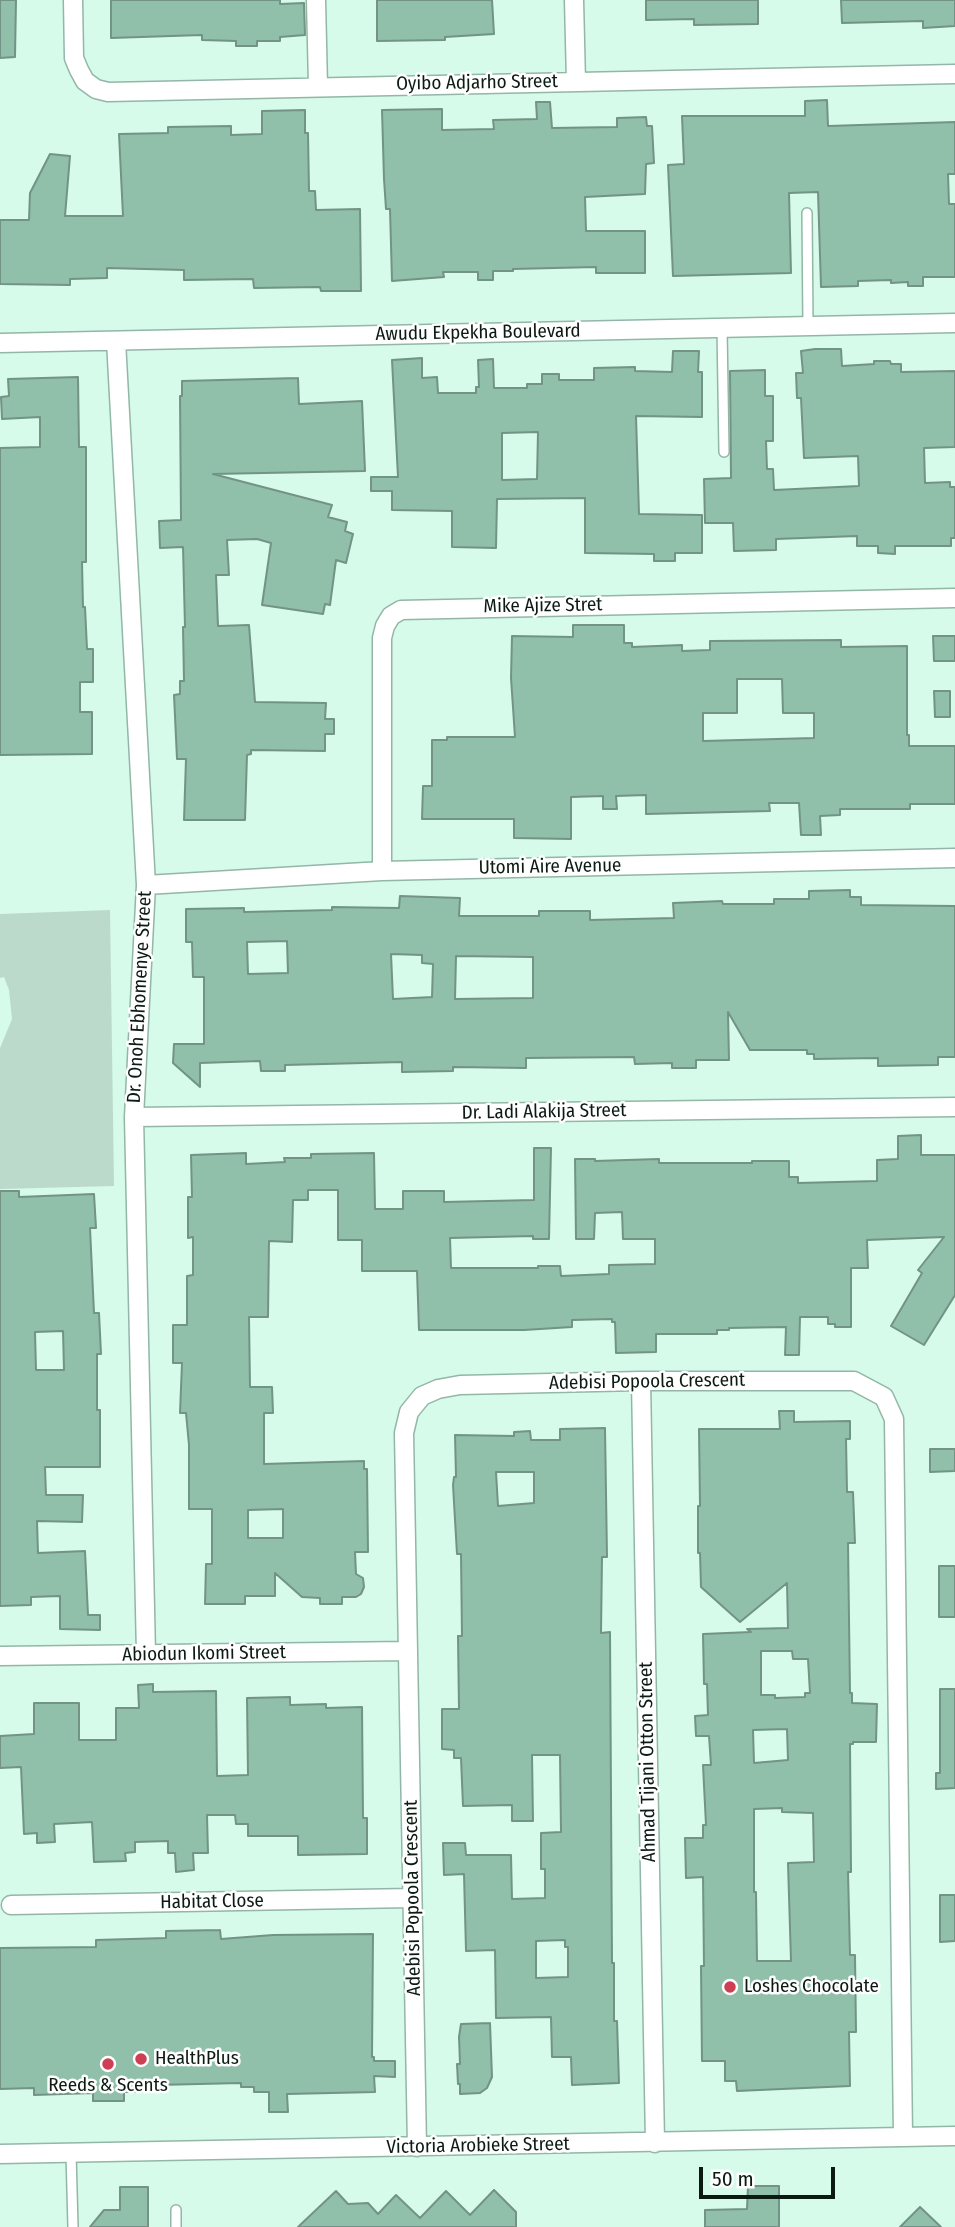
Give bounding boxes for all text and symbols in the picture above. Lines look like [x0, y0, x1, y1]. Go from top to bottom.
street label: Oyibo Adjarho Street [396, 70, 558, 96]
street label: Awudu Ekpekha Boulevard [375, 320, 581, 346]
street label: Mike Ajize Stret [483, 594, 603, 618]
street label: Utomi Aire Avenue [478, 854, 622, 880]
street label: Dr. Onoh Ebhomenye Street [123, 890, 157, 1104]
street label: Dr. Ladi Alakija Street [461, 1099, 627, 1125]
street label: Adebisi Popoola Crescent [549, 1369, 745, 1395]
street label: Abiodun Ikomi Street [122, 1641, 286, 1667]
street label: Ahmad Tijani Otton Street [635, 1661, 661, 1863]
street label: Adebisi Popoola Crescent [400, 1800, 426, 1996]
street label: Habitat Close [160, 1890, 264, 1914]
place label: Loshes Chocolate [744, 1976, 879, 1998]
marker: Loshes Chocolate [722, 1979, 738, 1995]
place label: HealthPlus [155, 2048, 239, 2070]
marker: HealthPlus [133, 2051, 149, 2067]
marker: Reeds & Scents [100, 2056, 116, 2072]
place label: Reeds & Scents [48, 2075, 168, 2097]
street label: Victoria Arobieke Street [386, 2133, 570, 2159]
scale bar [703, 2154, 839, 2198]
text: 50 m [712, 2166, 754, 2192]

